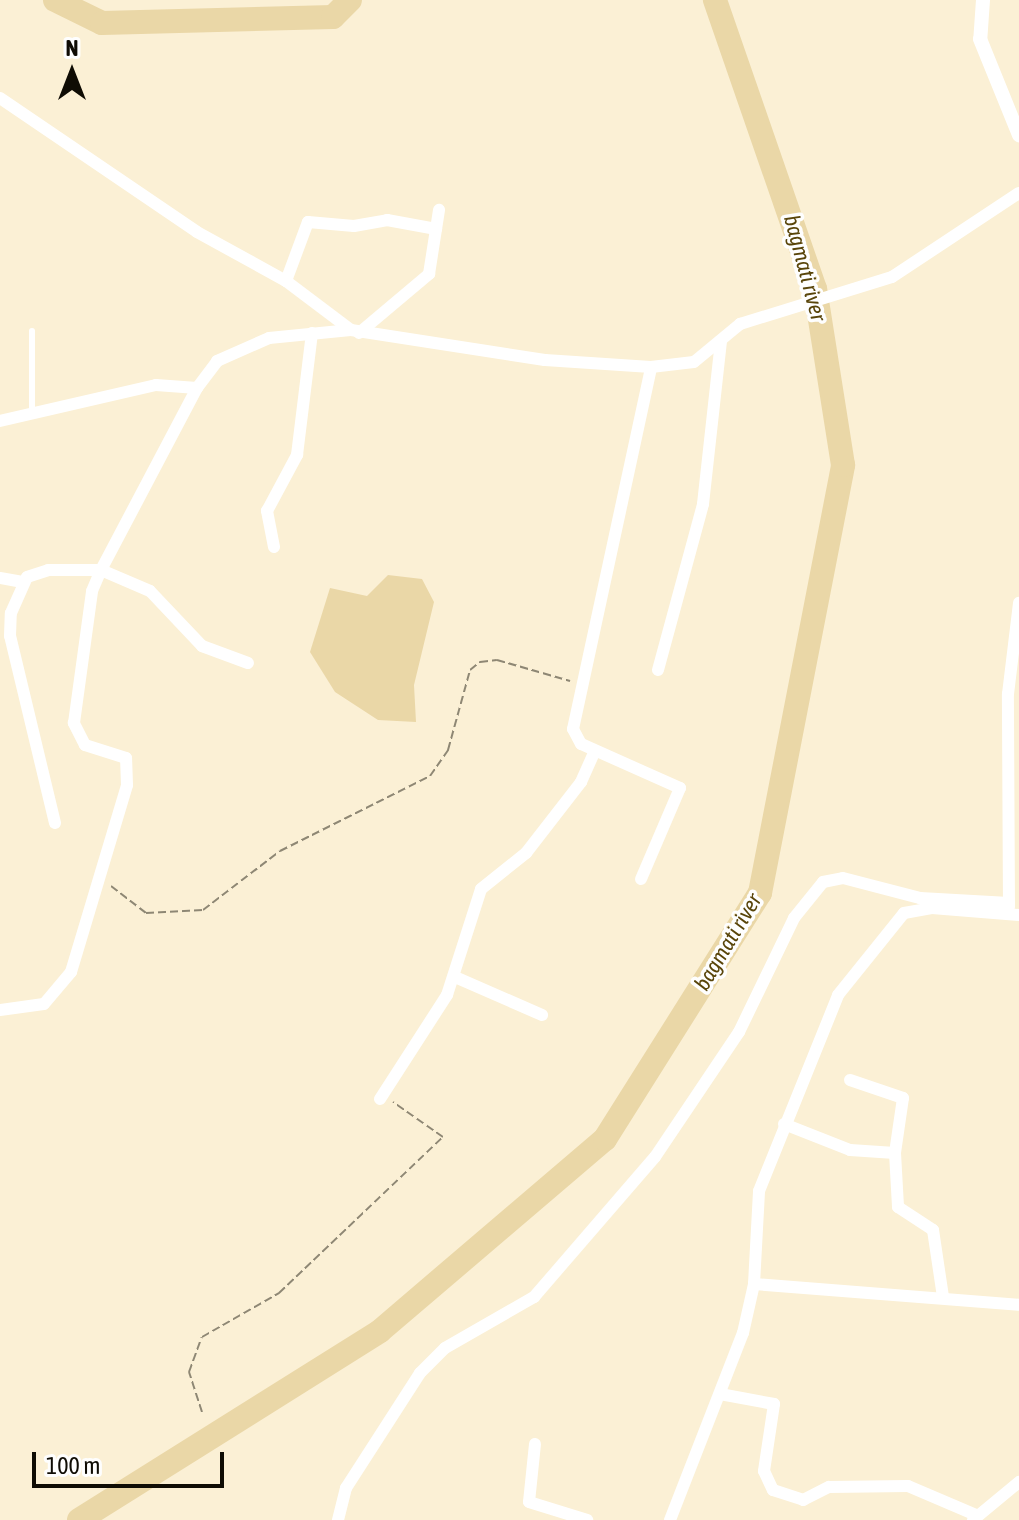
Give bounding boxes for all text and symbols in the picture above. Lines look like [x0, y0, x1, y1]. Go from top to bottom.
north arrow [32, 32, 112, 112]
text: N [66, 35, 78, 61]
water label: bagmati river [778, 212, 832, 324]
water label: bagmati river [689, 889, 767, 995]
scale bar [36, 1436, 228, 1486]
text: 100 m [46, 1452, 100, 1479]

